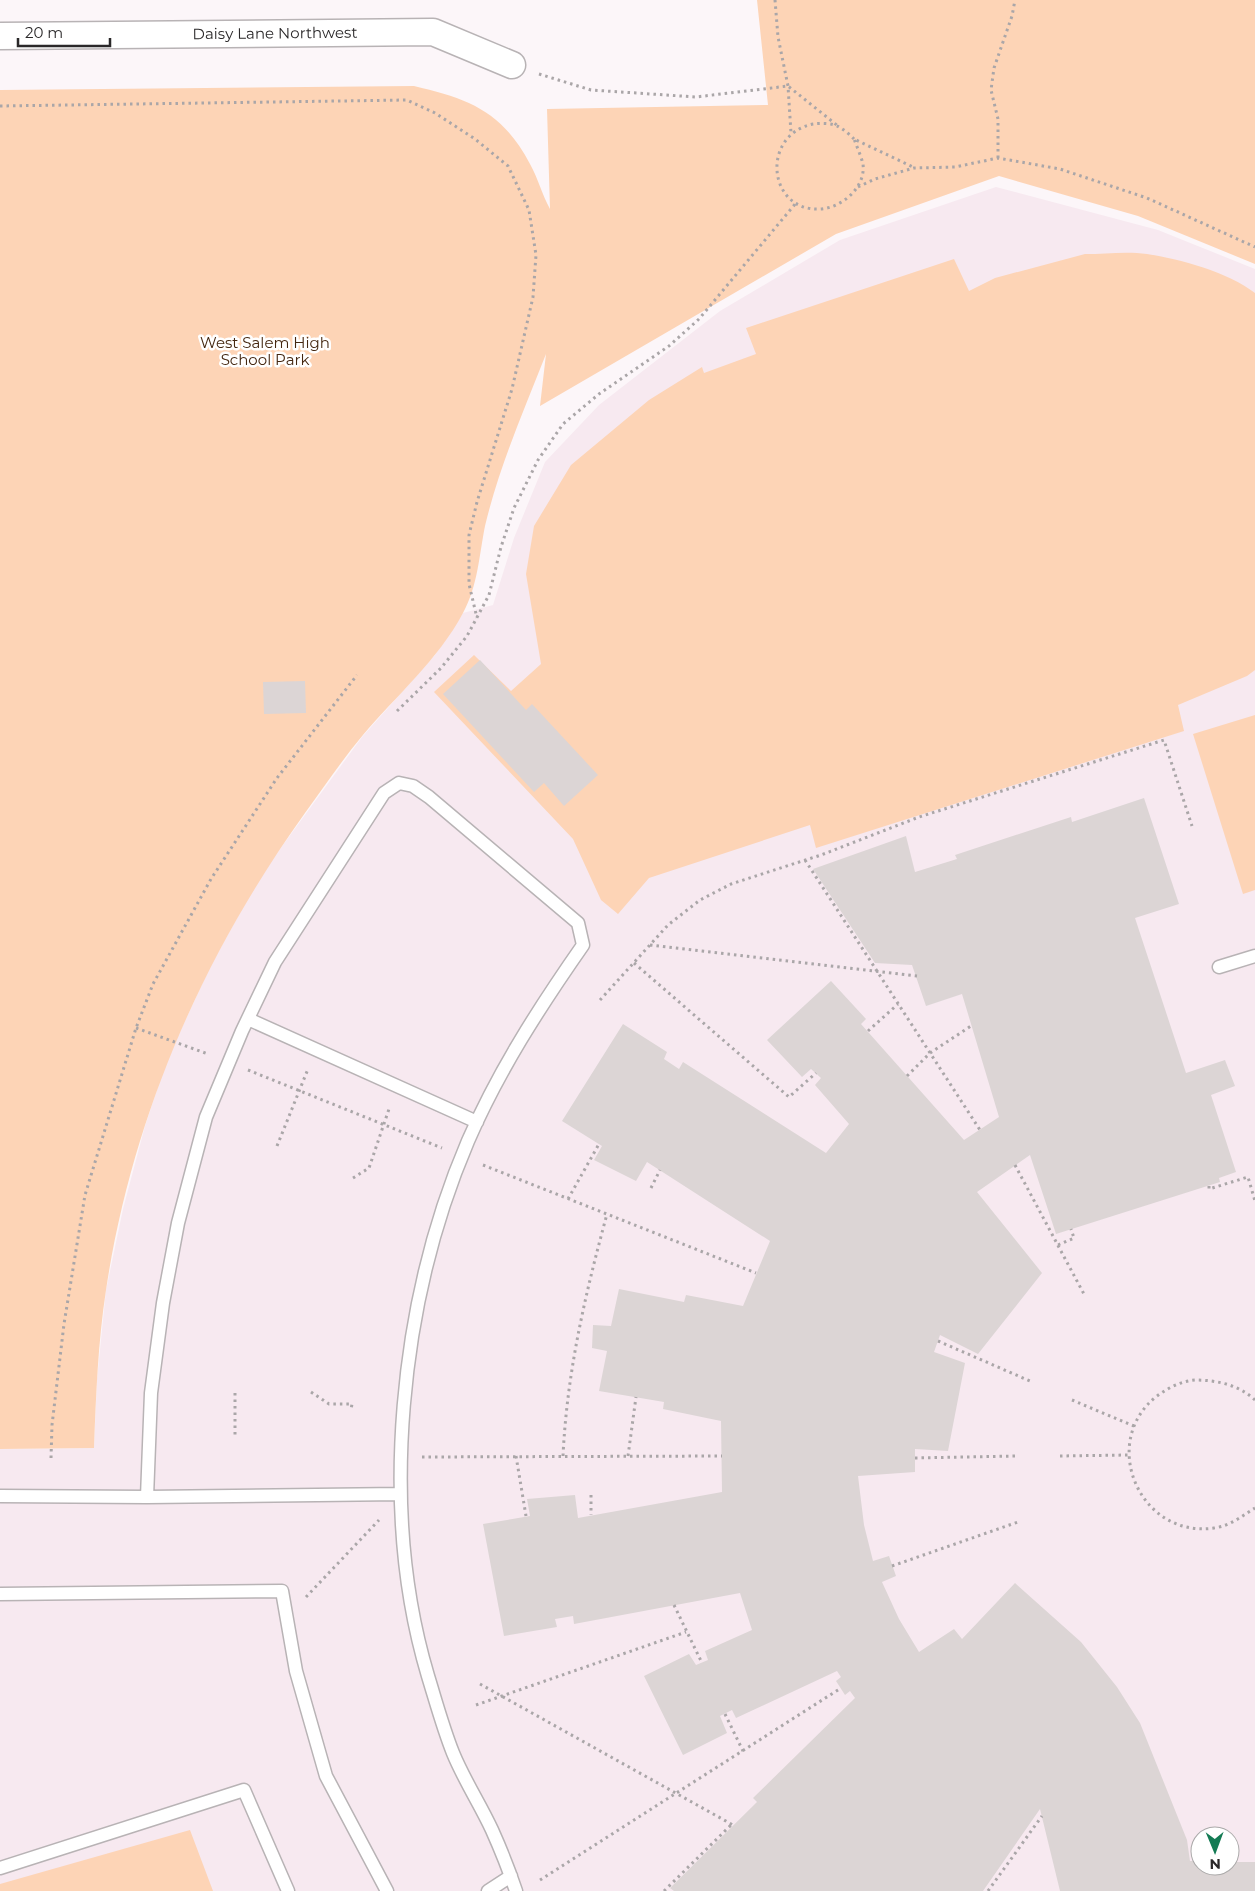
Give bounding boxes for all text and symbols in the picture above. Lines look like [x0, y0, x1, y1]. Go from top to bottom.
scale bar [18, 15, 110, 47]
text: 20 m [25, 23, 63, 42]
street label: Daisy Lane Northwest [192, 23, 358, 43]
park label: West Salem High School Park [200, 333, 330, 369]
north arrow [1190, 1826, 1240, 1876]
text: N [1209, 1855, 1221, 1873]

